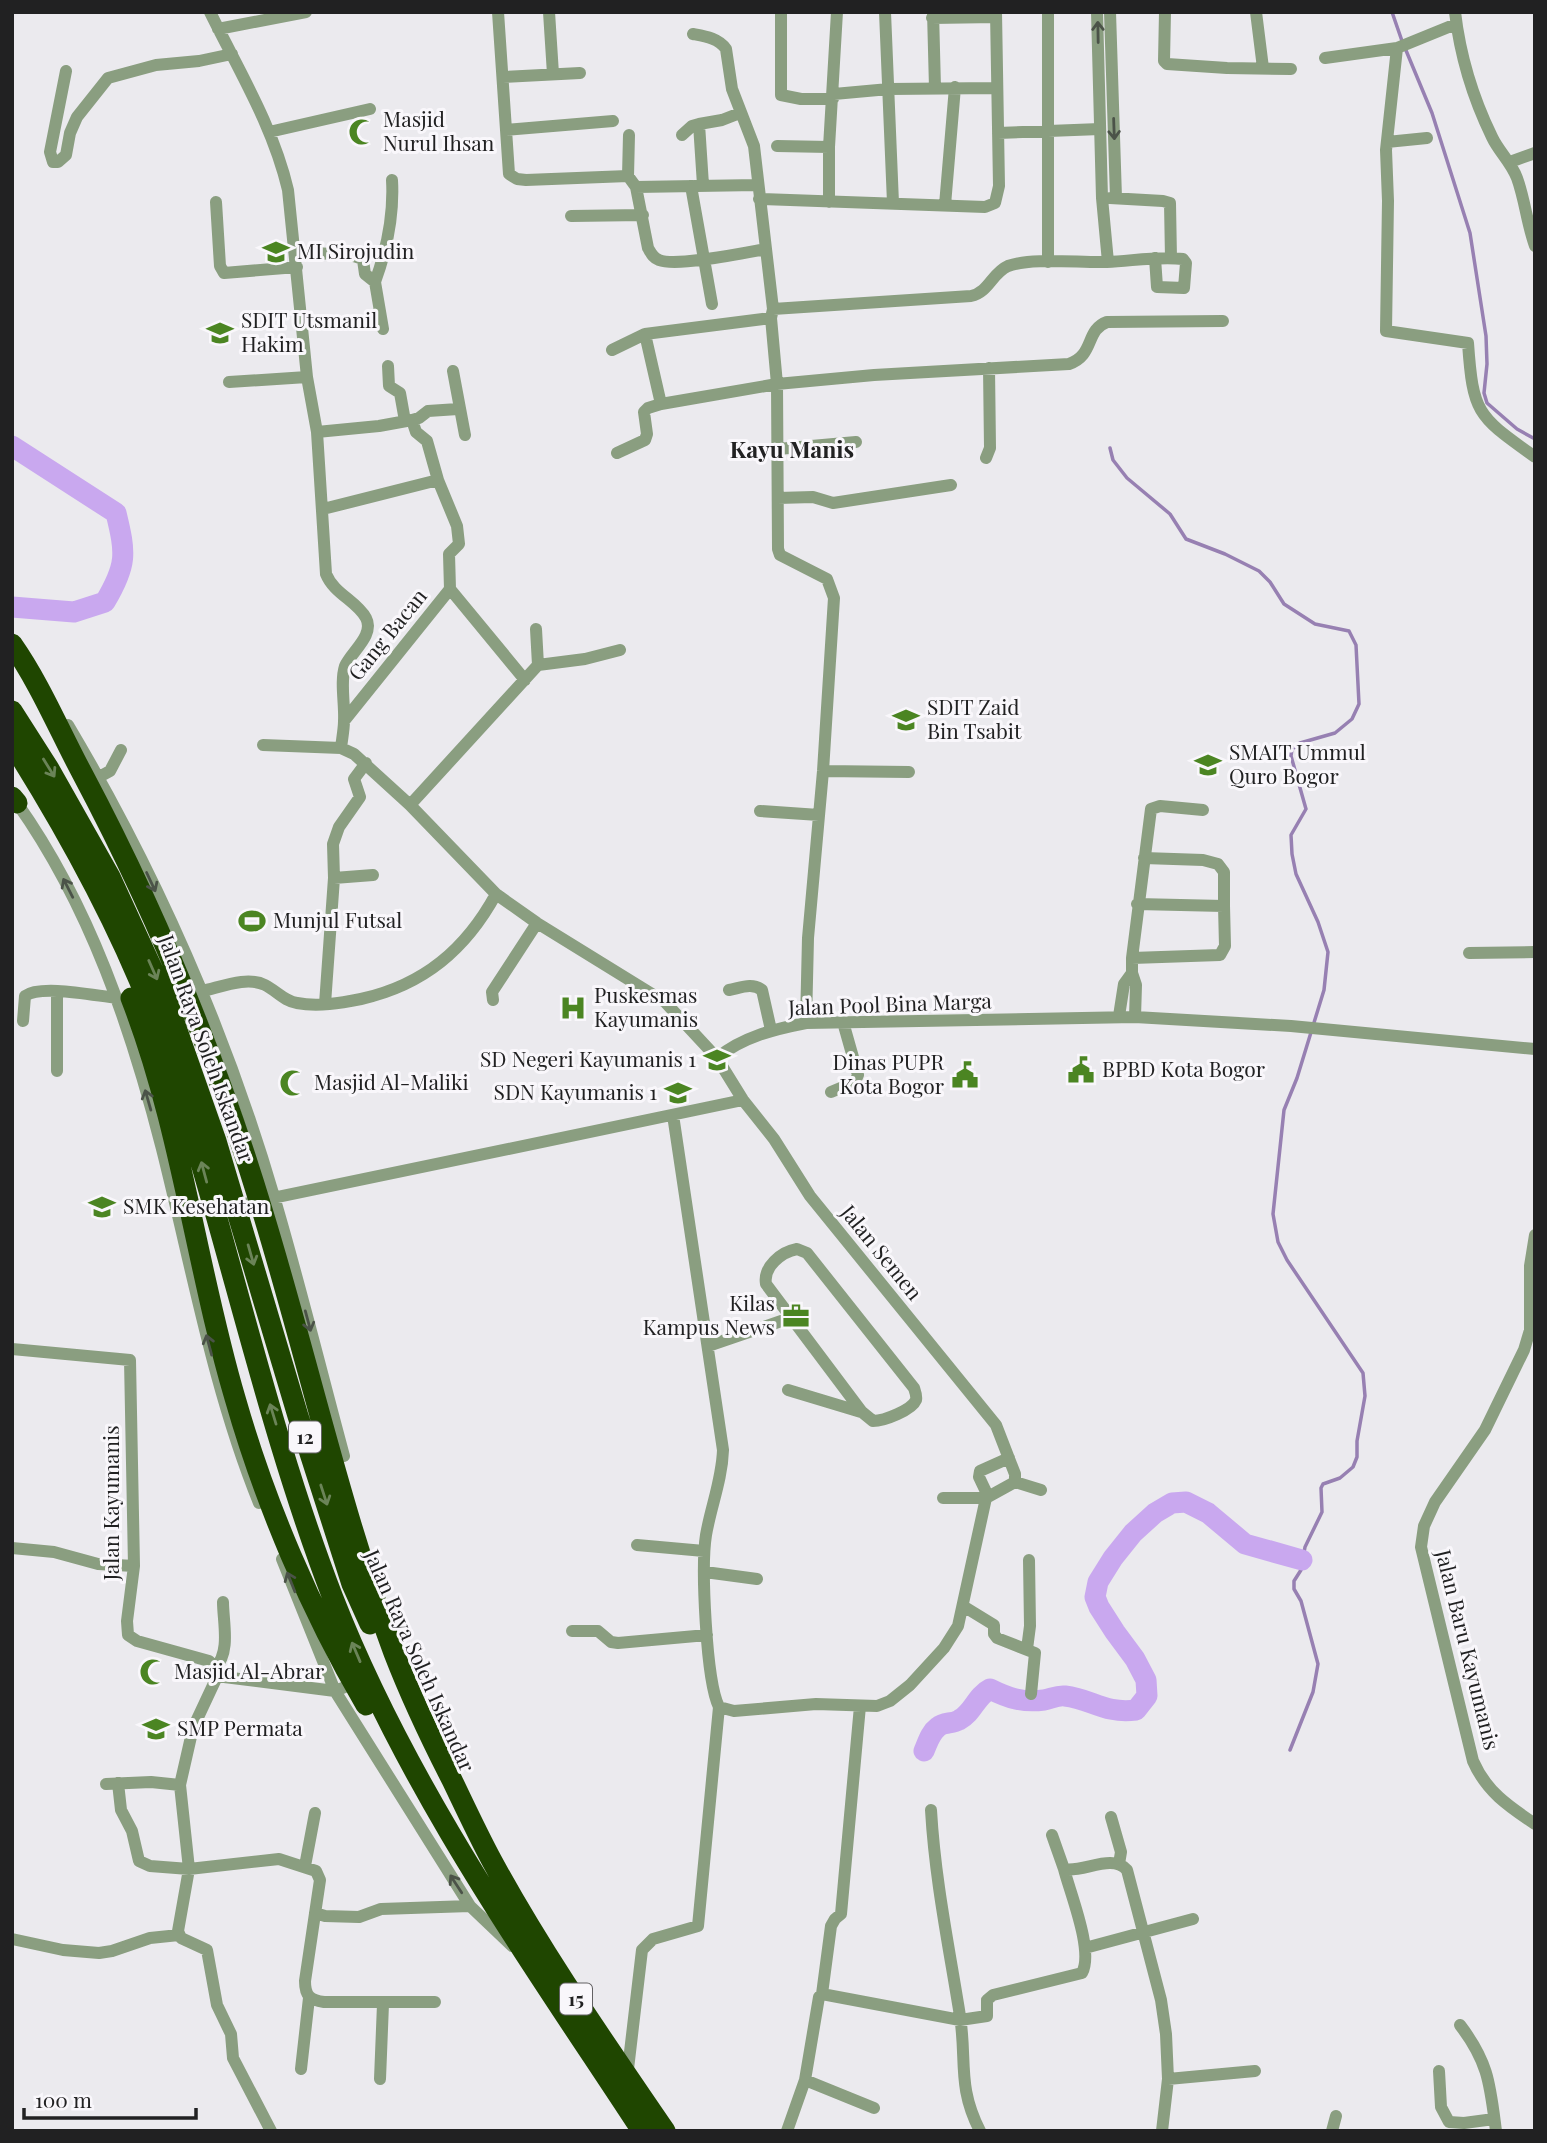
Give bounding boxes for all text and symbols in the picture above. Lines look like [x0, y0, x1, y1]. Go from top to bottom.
one-way arrow [1091, 20, 1105, 43]
place label: Masjid Nurul Ihsan [383, 104, 495, 156]
mosque icon: Masjid Nurul Ihsan [347, 117, 377, 147]
one-way arrow [1108, 118, 1121, 141]
place label: MI Sirojudin [297, 236, 415, 264]
school or university icon: MI Sirojudin [261, 237, 291, 267]
place label: SDIT Utsmanil Hakim [241, 305, 377, 357]
school or university icon: SDIT Utsmanil Hakim [205, 318, 235, 348]
district label: Kayu Manis [730, 433, 854, 464]
street label: Gang Bacan [341, 582, 432, 685]
place label: SDIT Zaid Bin Tsabit [927, 692, 1022, 744]
school or university icon: SDIT Zaid Bin Tsabit [891, 705, 921, 735]
place label: SMAIT Ummul Quro Bogor [1229, 737, 1366, 789]
school or university icon: SMAIT Ummul Quro Bogor [1193, 750, 1223, 780]
one-way arrow [42, 758, 56, 778]
one-way arrow [145, 871, 158, 892]
one-way arrow [60, 878, 74, 899]
place label: Munjul Futsal [273, 905, 402, 933]
sports icon: Munjul Futsal [237, 906, 267, 936]
street label: Jalan Raya Soleh Iskandar [153, 930, 262, 1167]
one-way arrow [147, 959, 160, 980]
place label: Puskesmas Kayumanis [594, 980, 698, 1032]
street label: Jalan Pool Bina Marga [787, 985, 993, 1021]
hospital icon: Puskesmas Kayumanis [558, 993, 588, 1023]
place label: SD Negeri Kayumanis 1 [480, 1044, 696, 1072]
school or university icon: SD Negeri Kayumanis 1 [702, 1045, 732, 1075]
place label: Dinas PUPR Kota Bogor [833, 1047, 945, 1099]
place label: BPBD Kota Bogor [1102, 1054, 1266, 1082]
public building icon: BPBD Kota Bogor [1066, 1055, 1096, 1085]
public building icon: Dinas PUPR Kota Bogor [950, 1060, 980, 1090]
place label: Masjid Al-Maliki [314, 1067, 469, 1095]
mosque icon: Masjid Al-Maliki [278, 1068, 308, 1098]
place label: SDN Kayumanis 1 [494, 1077, 657, 1105]
school or university icon: SDN Kayumanis 1 [663, 1078, 693, 1108]
one-way arrow [140, 1089, 153, 1111]
one-way arrow [197, 1161, 210, 1184]
place label: SMK Kesehatan [123, 1191, 270, 1219]
school or university icon: SMK Kesehatan [87, 1192, 117, 1222]
street label: Jalan Semen [835, 1198, 930, 1306]
one-way arrow [245, 1243, 258, 1265]
place label: Kilas Kampus News [643, 1288, 775, 1340]
office icon: Kilas Kampus News [781, 1301, 811, 1331]
one-way arrow [302, 1309, 315, 1332]
one-way arrow [202, 1334, 215, 1356]
one-way arrow [266, 1403, 279, 1425]
road number: 12 [289, 1422, 321, 1452]
street label: Jalan Kayumanis [96, 1425, 124, 1582]
one-way arrow [319, 1484, 332, 1506]
street label: Jalan Raya Soleh Iskandar [359, 1544, 483, 1776]
street label: Jalan Baru Kayumanis [1430, 1545, 1507, 1753]
one-way arrow [284, 1572, 297, 1594]
one-way arrow [349, 1642, 362, 1663]
place label: Masjid Al-Abrar [174, 1656, 325, 1684]
mosque icon: Masjid Al-Abrar [138, 1657, 168, 1687]
place label: SMP Permata [177, 1713, 303, 1741]
school or university icon: SMP Permata [141, 1714, 171, 1744]
one-way arrow [448, 1874, 462, 1894]
road number: 15 [560, 1983, 592, 2014]
scale bar [24, 2076, 196, 2120]
text: 100 m [35, 2085, 92, 2113]

